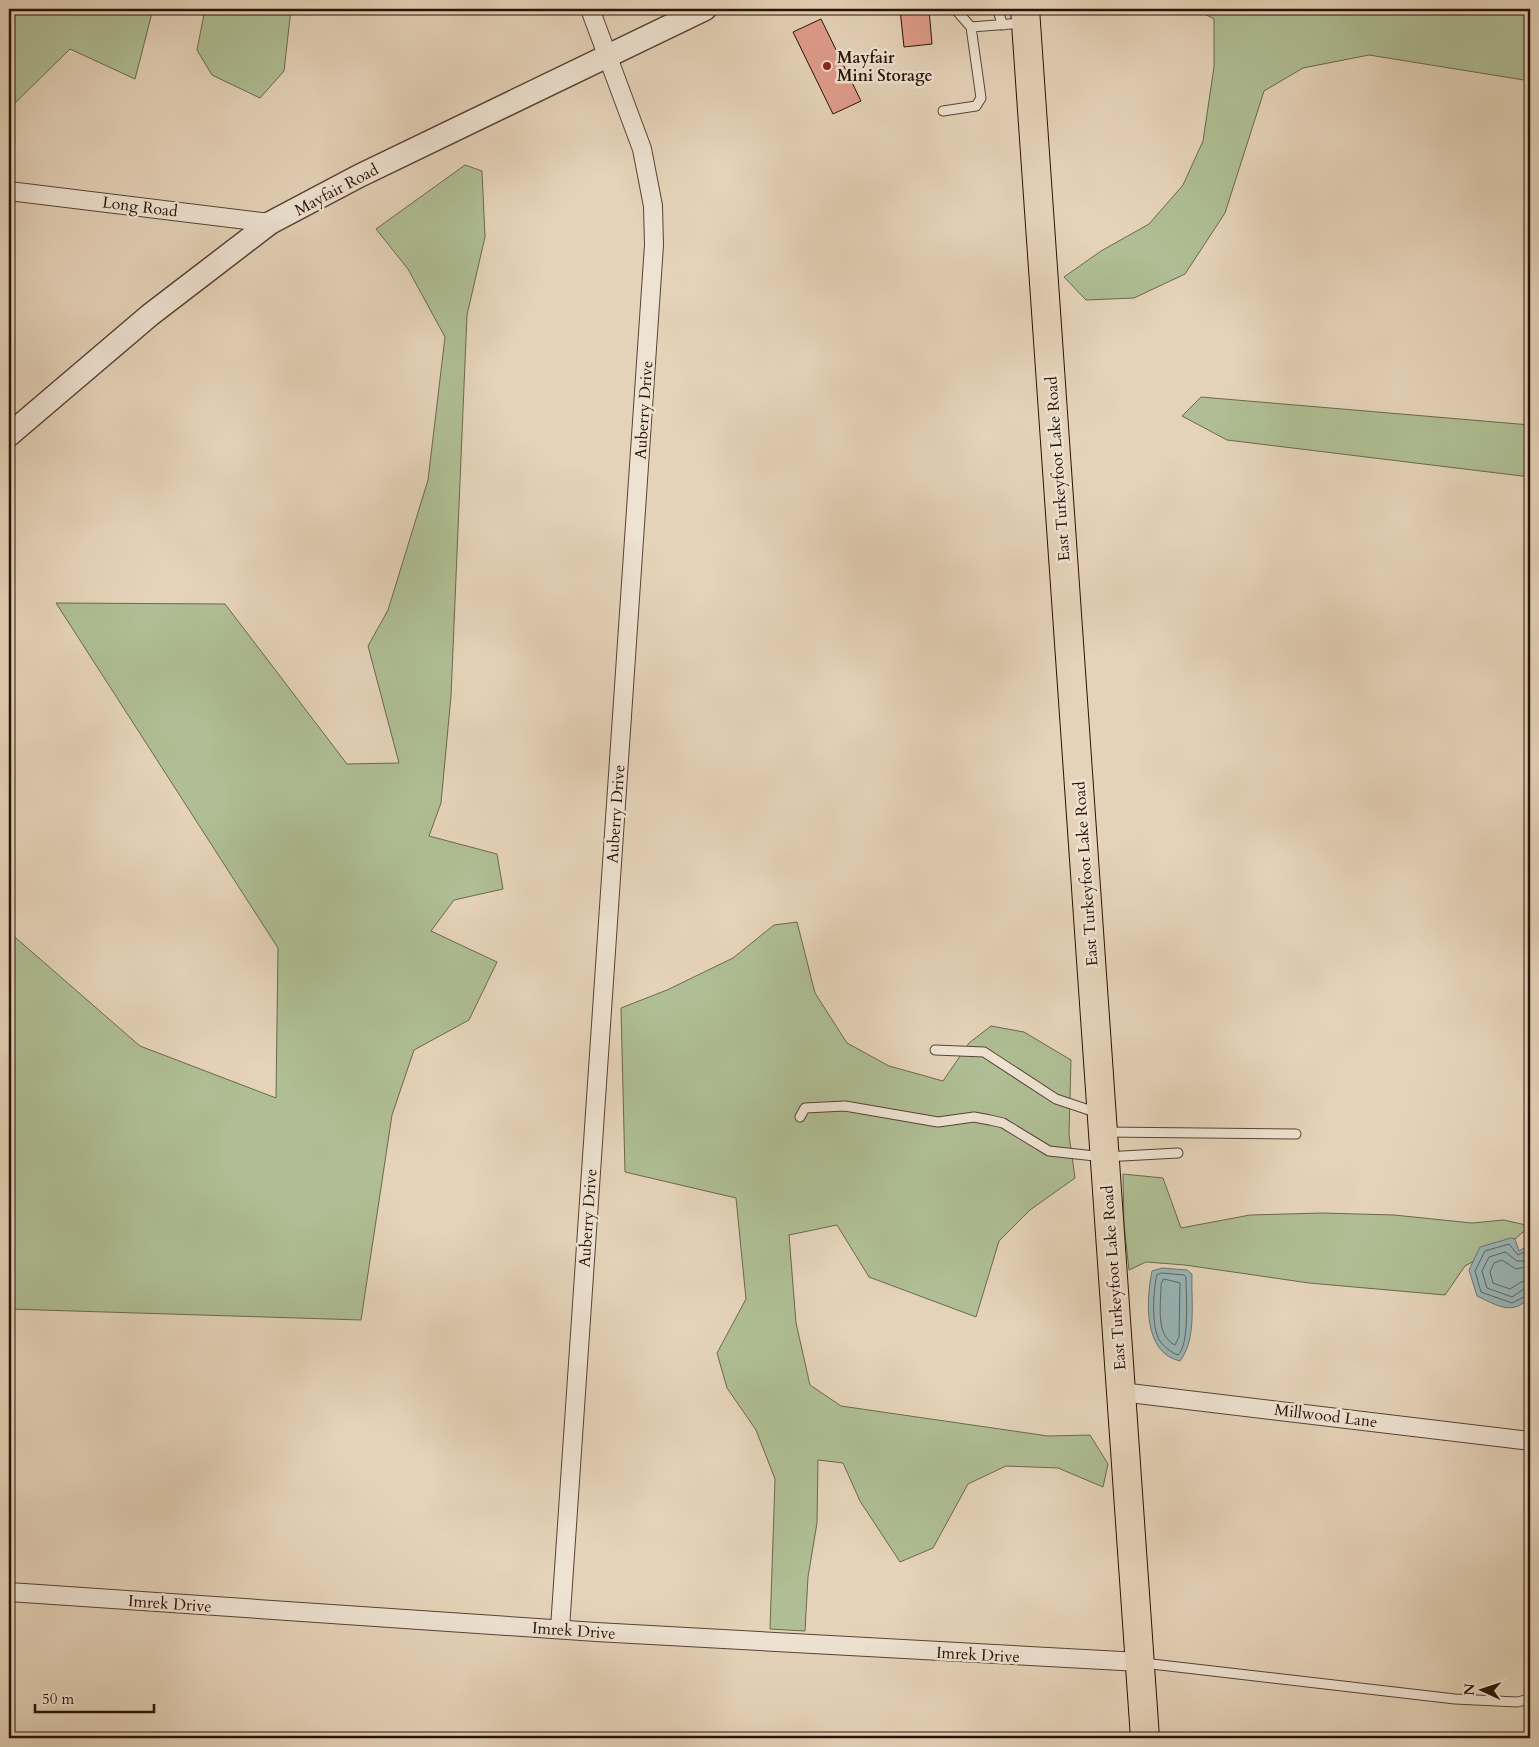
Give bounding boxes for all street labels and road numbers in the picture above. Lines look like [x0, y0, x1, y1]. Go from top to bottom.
street label: Mayfair Road [291, 158, 383, 221]
street label: Long Road [101, 191, 179, 223]
street label: Auberry Drive [630, 360, 658, 460]
street label: East Turkeyfoot Lake Road [1041, 375, 1075, 562]
street label: Auberry Drive [602, 764, 630, 864]
street label: East Turkeyfoot Lake Road [1069, 780, 1103, 967]
street label: Auberry Drive [574, 1168, 602, 1268]
street label: East Turkeyfoot Lake Road [1097, 1184, 1131, 1371]
street label: Millwood Lane [1273, 1399, 1379, 1433]
street label: Imrek Drive [127, 1590, 212, 1618]
street label: Imrek Drive [531, 1617, 616, 1645]
street label: Imrek Drive [936, 1642, 1020, 1668]

